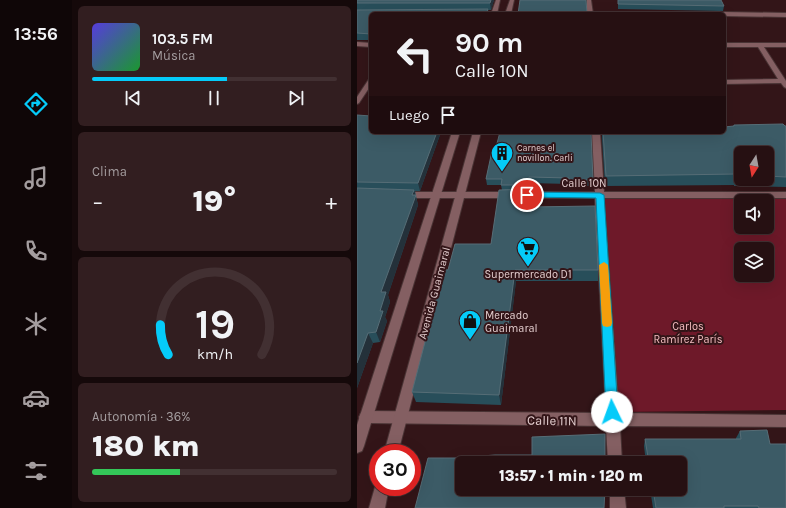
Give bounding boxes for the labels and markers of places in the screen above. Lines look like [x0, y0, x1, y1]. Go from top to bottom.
building icon: Carnes el novillon. Carli [489, 140, 515, 173]
place label: Carnes el novillon. Carli [517, 143, 573, 163]
pin [510, 178, 544, 212]
supermarket icon: Supermercado D1 [515, 235, 541, 268]
place label: Supermercado D1 [484, 268, 572, 281]
shop icon: Mercado Guaimaral [457, 308, 483, 341]
place label: Mercado Guaimaral [485, 309, 538, 335]

